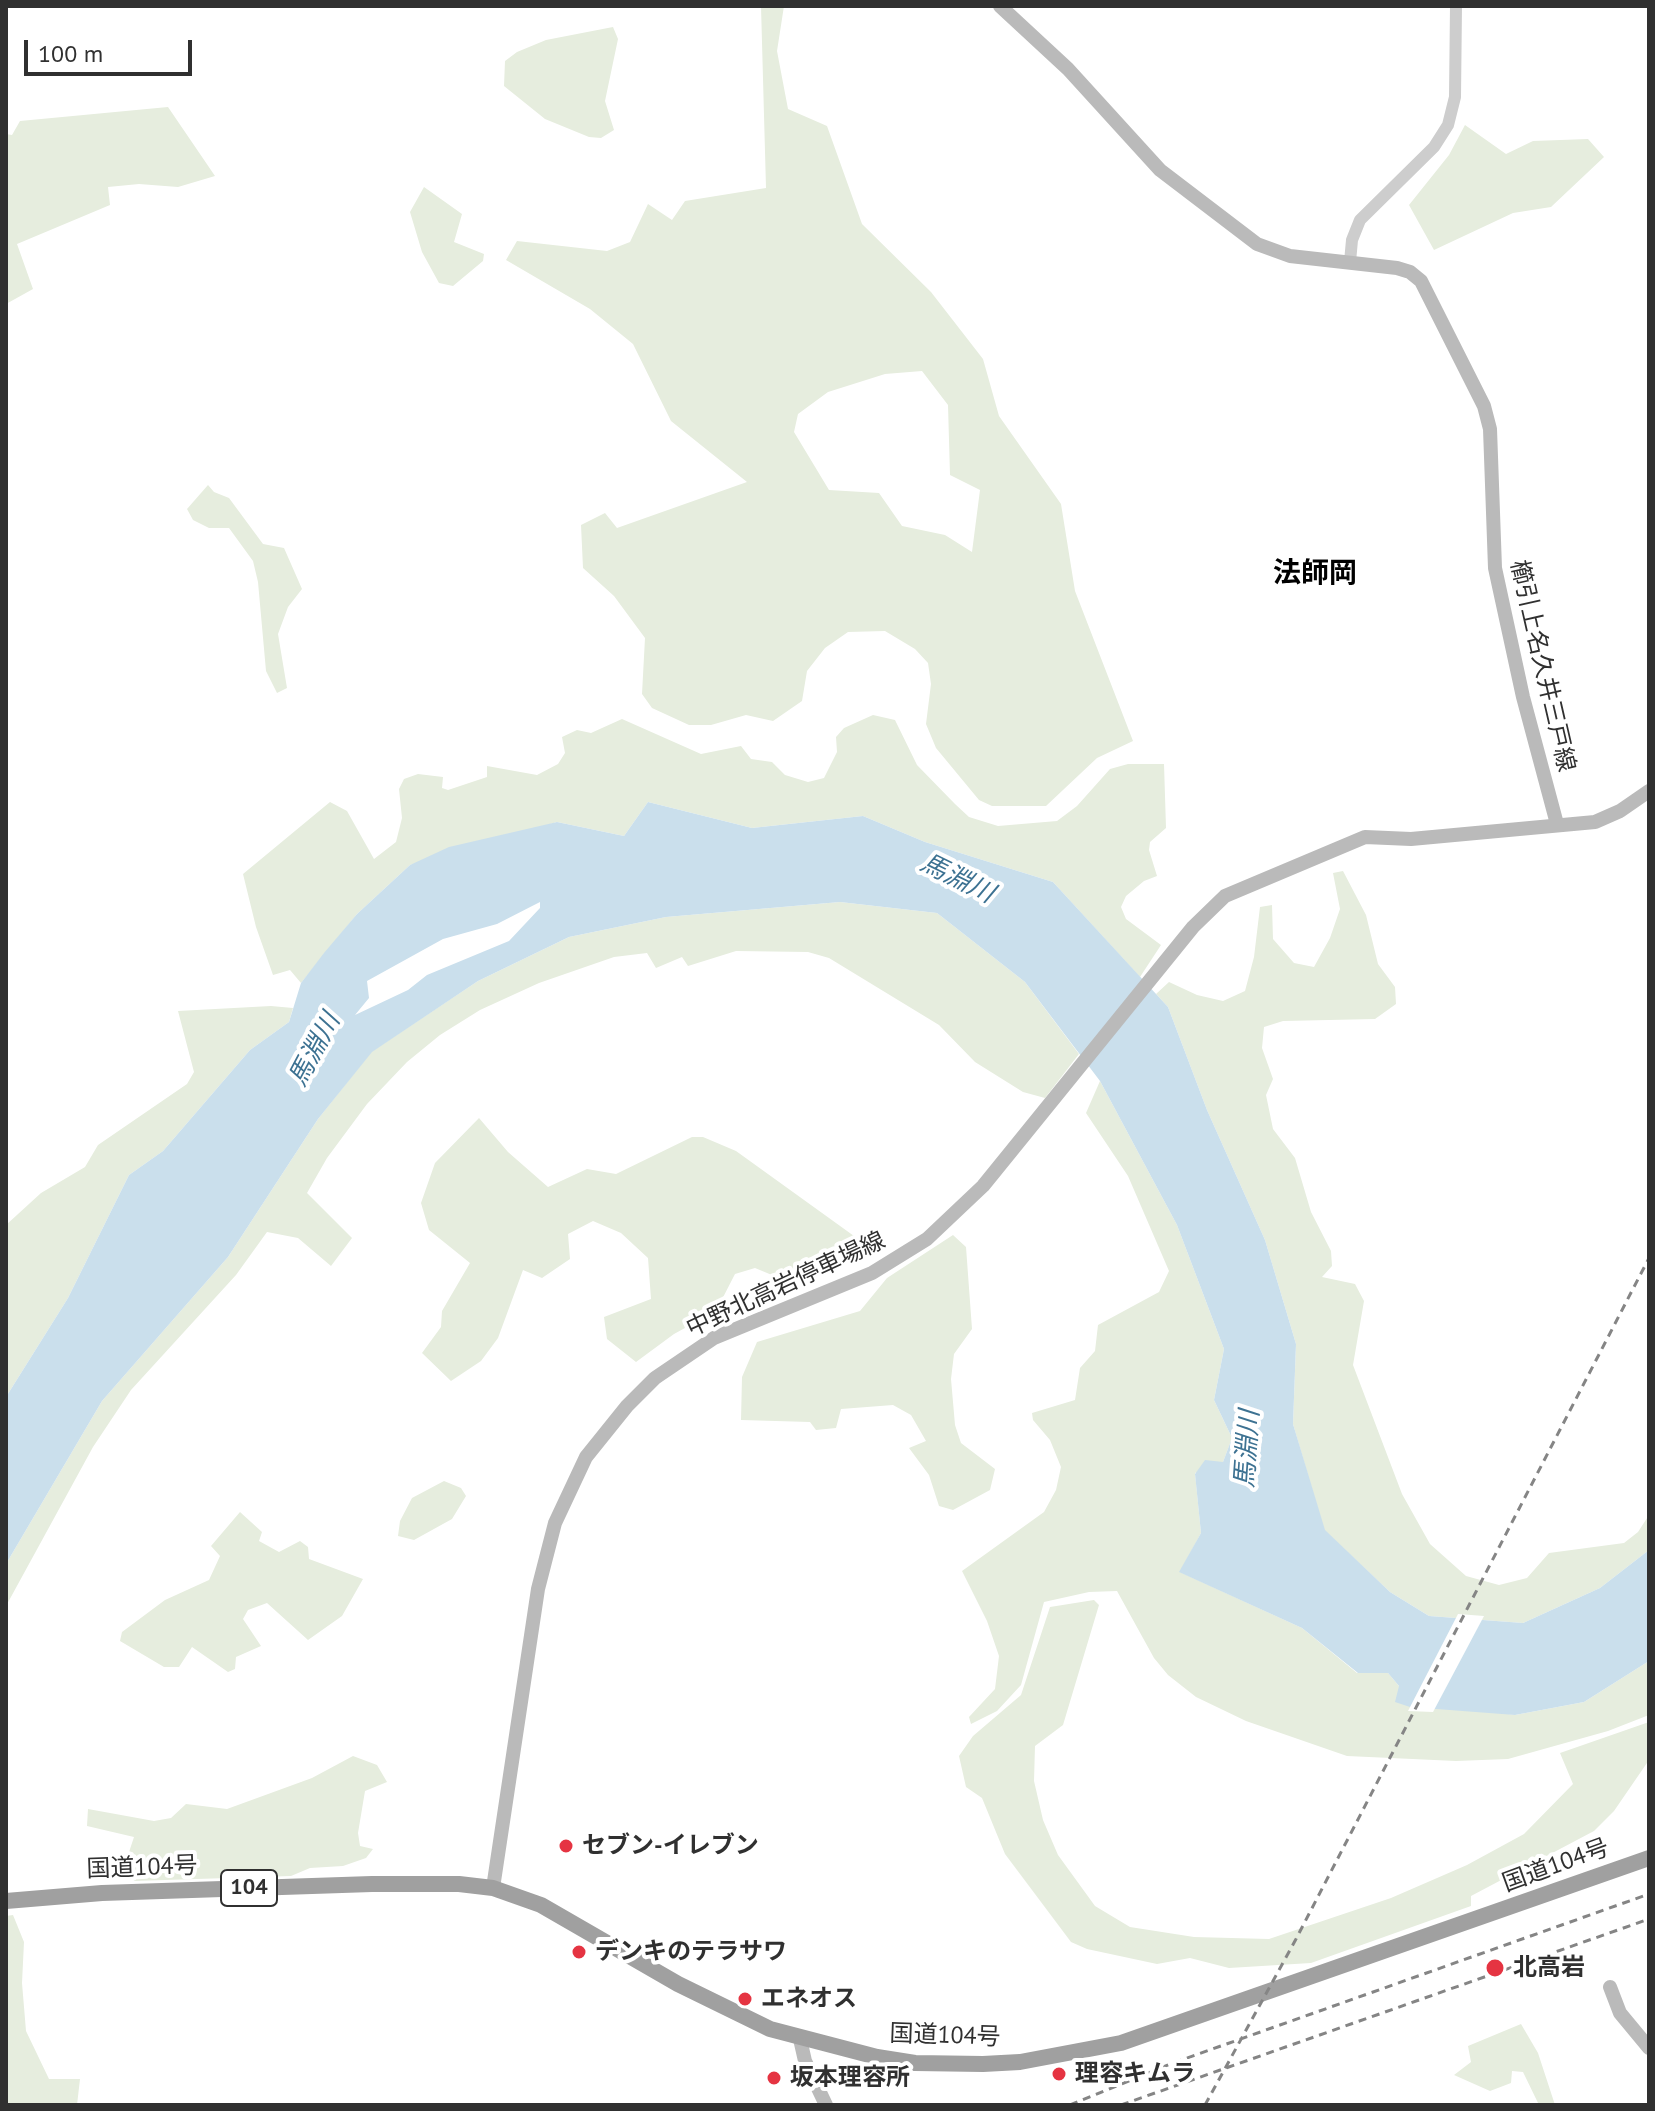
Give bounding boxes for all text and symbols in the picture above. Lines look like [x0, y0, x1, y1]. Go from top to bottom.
scale bar [28, 24, 196, 74]
text: 100 m [38, 38, 103, 69]
district label: 法師岡 [1273, 557, 1357, 591]
street label: 櫛引上名久井三戸線 [1504, 558, 1580, 774]
water label: 馬淵川 [915, 848, 999, 910]
water label: 馬淵川 [283, 1008, 347, 1092]
street label: 中野北高岩停車場線 [682, 1226, 890, 1344]
water label: 馬淵川 [1230, 1409, 1266, 1489]
place label: セブン-イレブン [582, 1832, 759, 1860]
street label: 国道104号 [1499, 1833, 1613, 1899]
marker: セブン-イレブン [557, 1837, 575, 1855]
street label: 国道104号 [86, 1852, 198, 1884]
road number: 104 [221, 1870, 277, 1906]
place label: デンキのテラサワ [595, 1938, 787, 1966]
marker: デンキのテラサワ [570, 1943, 588, 1961]
place label: 北高岩 [1513, 1954, 1585, 1982]
marker: 北高岩 [1484, 1957, 1506, 1979]
place label: エネオス [761, 1985, 857, 2013]
marker: エネオス [736, 1990, 754, 2008]
street label: 国道104号 [889, 2020, 1001, 2052]
place label: 理容キムラ [1075, 2060, 1195, 2088]
place label: 坂本理容所 [790, 2064, 910, 2092]
marker: 理容キムラ [1050, 2065, 1068, 2083]
marker: 坂本理容所 [765, 2069, 783, 2087]

